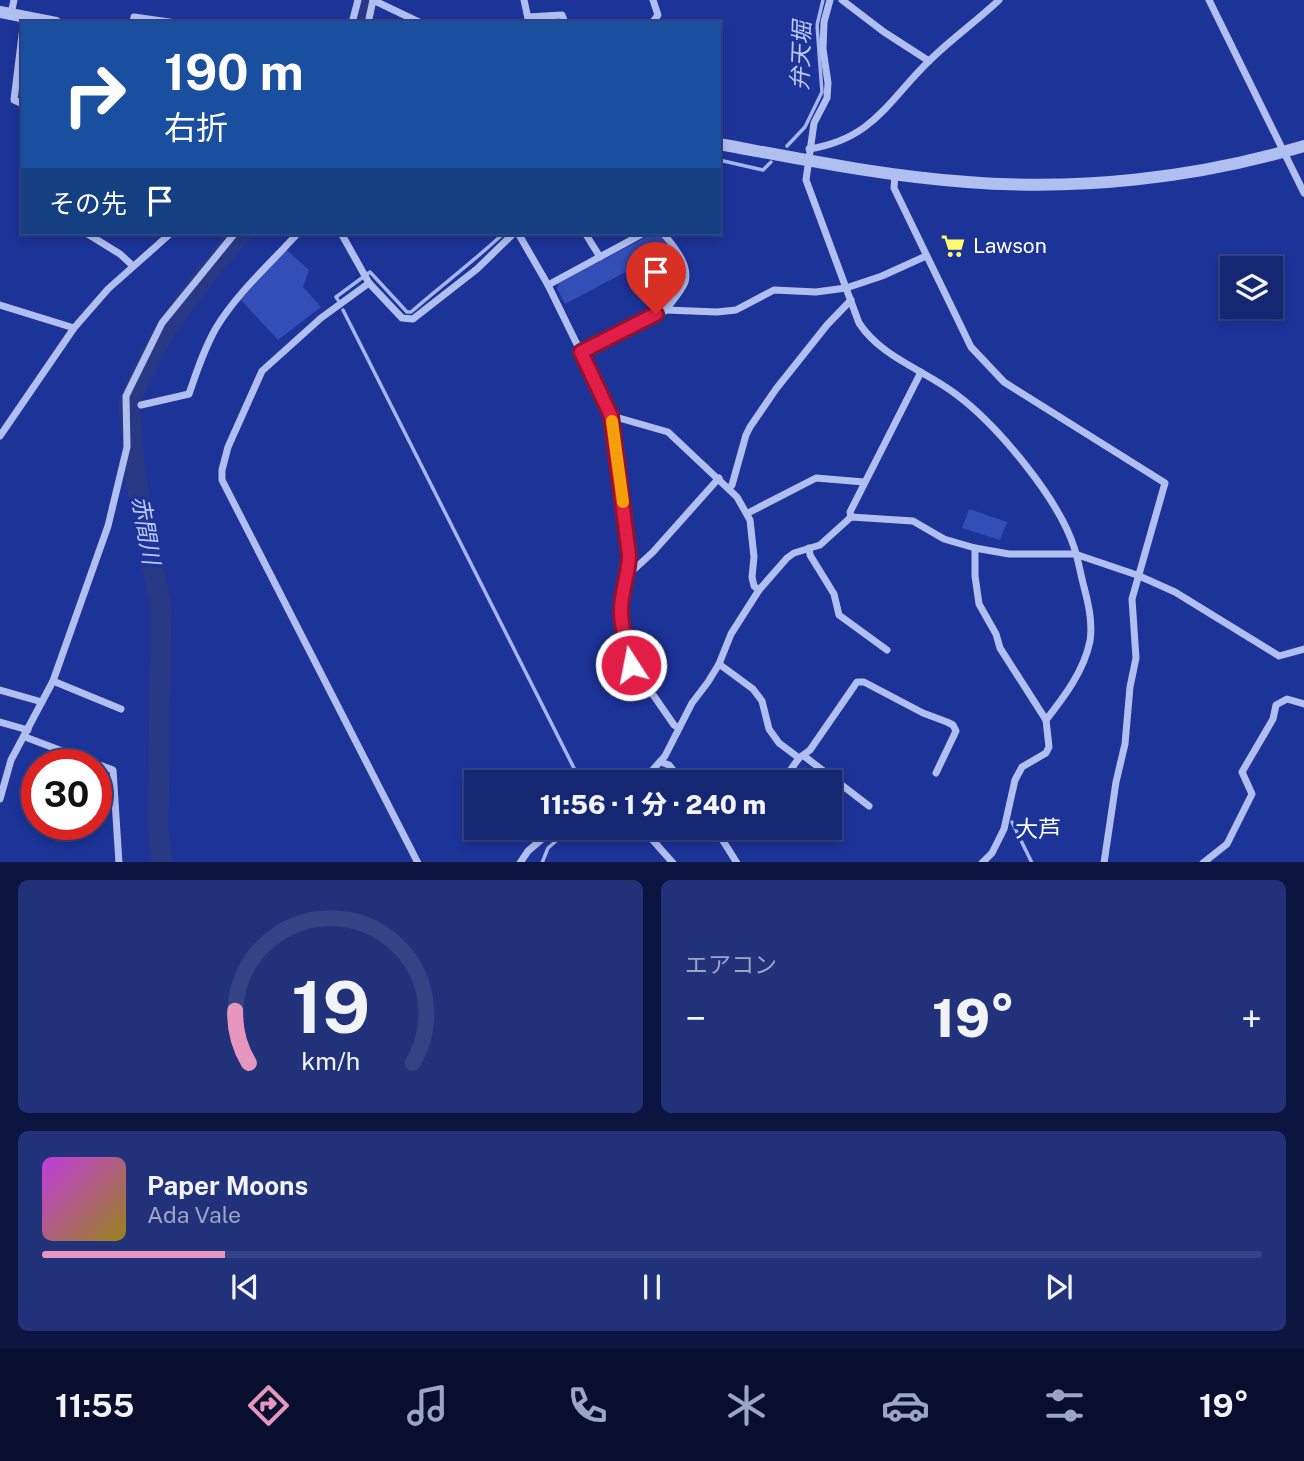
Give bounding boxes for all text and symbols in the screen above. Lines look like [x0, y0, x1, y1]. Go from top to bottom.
water label: 弁天堀 [786, 18, 815, 91]
text: 190 m [164, 43, 304, 101]
icon: right [49, 49, 140, 140]
text: 右折 [164, 109, 228, 146]
icon: arrive [141, 182, 179, 220]
text: その先 [49, 188, 127, 219]
supermarket icon: Lawson [939, 232, 967, 260]
place label: Lawson [973, 233, 1047, 258]
pin [626, 242, 686, 314]
icon: arrive [637, 253, 675, 291]
map controls [1220, 256, 1283, 319]
button: layers [1220, 256, 1283, 319]
water label: 赤間川 [127, 494, 166, 569]
position arrow [594, 628, 668, 702]
speed limit sign: 30 [21, 749, 112, 840]
text: 11:56 · 1 分 · 240 m [540, 789, 766, 820]
district label: 大芦 [1015, 815, 1061, 842]
text: エアコン [685, 951, 777, 978]
text: 19 [291, 964, 370, 1049]
text: 19° [932, 988, 1015, 1049]
text: − [685, 996, 706, 1041]
text: + [1241, 996, 1262, 1041]
text: km/h [301, 1045, 360, 1075]
text: Paper Moons [147, 1170, 308, 1201]
text: Ada Vale [147, 1201, 241, 1228]
icon: previous [226, 1268, 264, 1306]
icon: pause [633, 1268, 671, 1306]
icon: next [1040, 1268, 1078, 1306]
icon: directions [244, 1381, 293, 1430]
icon: music [403, 1381, 452, 1430]
icon: phone [563, 1381, 612, 1430]
icon: climate [722, 1381, 771, 1430]
icon: car [881, 1381, 930, 1430]
icon: filters [1040, 1381, 1089, 1430]
text: 11:55 [55, 1387, 134, 1424]
text: 19° [1199, 1387, 1249, 1424]

